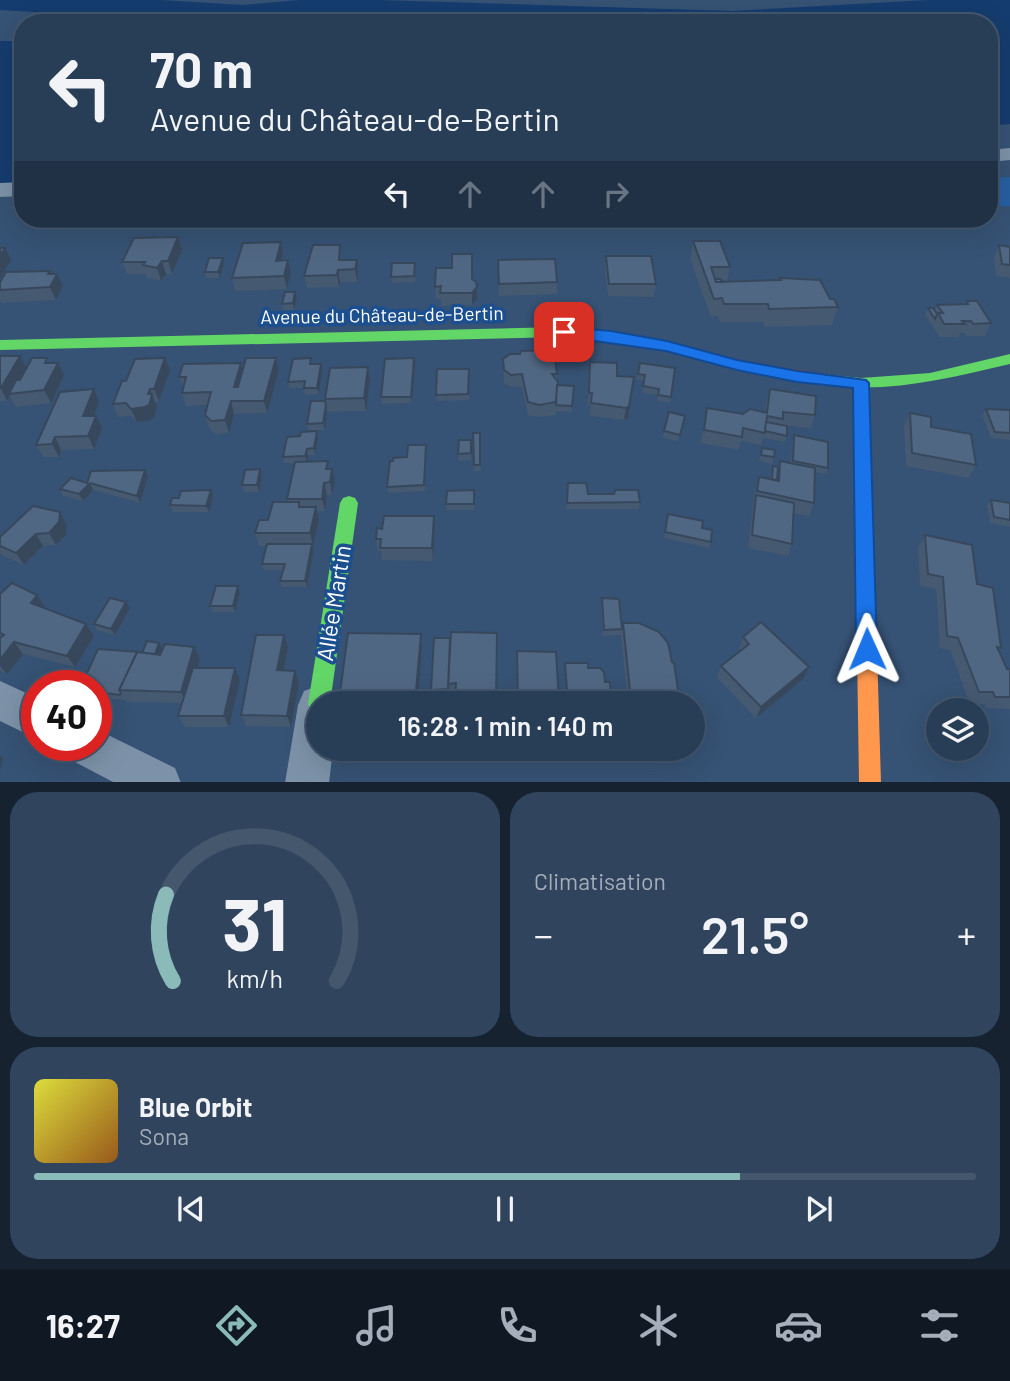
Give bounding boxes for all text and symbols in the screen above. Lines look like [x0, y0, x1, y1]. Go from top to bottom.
text: 70 m [150, 39, 253, 98]
icon: left [35, 42, 126, 133]
text: Avenue du Château-de-Bertin [150, 99, 560, 137]
icon: left [378, 175, 416, 213]
icon: ahead [451, 175, 489, 213]
icon: ahead [524, 175, 562, 213]
icon: right [597, 175, 635, 213]
street label: Avenue du Château-de-Bertin [260, 301, 504, 328]
pin [534, 302, 594, 362]
icon: arrive [545, 313, 583, 351]
street label: Allée Martin [310, 543, 356, 663]
position arrow [830, 612, 904, 686]
speed limit sign: 40 [21, 670, 112, 761]
map controls [926, 698, 989, 761]
button: layers [926, 698, 989, 761]
text: 16:28 · 1 min · 140 m [398, 710, 613, 741]
text: Climatisation [534, 867, 666, 895]
text: 31 [223, 878, 287, 966]
text: 21.5° [701, 902, 809, 964]
text: − [534, 911, 553, 957]
text: + [957, 911, 976, 957]
text: km/h [227, 962, 283, 992]
text: Blue Orbit [139, 1091, 252, 1122]
text: Sona [139, 1122, 189, 1150]
icon: previous [172, 1190, 210, 1228]
icon: pause [486, 1190, 524, 1228]
icon: next [800, 1190, 838, 1228]
icon: directions [212, 1301, 261, 1350]
icon: music [352, 1301, 401, 1350]
icon: phone [493, 1301, 542, 1350]
icon: climate [634, 1301, 683, 1350]
icon: car [774, 1301, 823, 1350]
icon: filters [915, 1301, 964, 1350]
text: 16:27 [46, 1306, 120, 1344]

